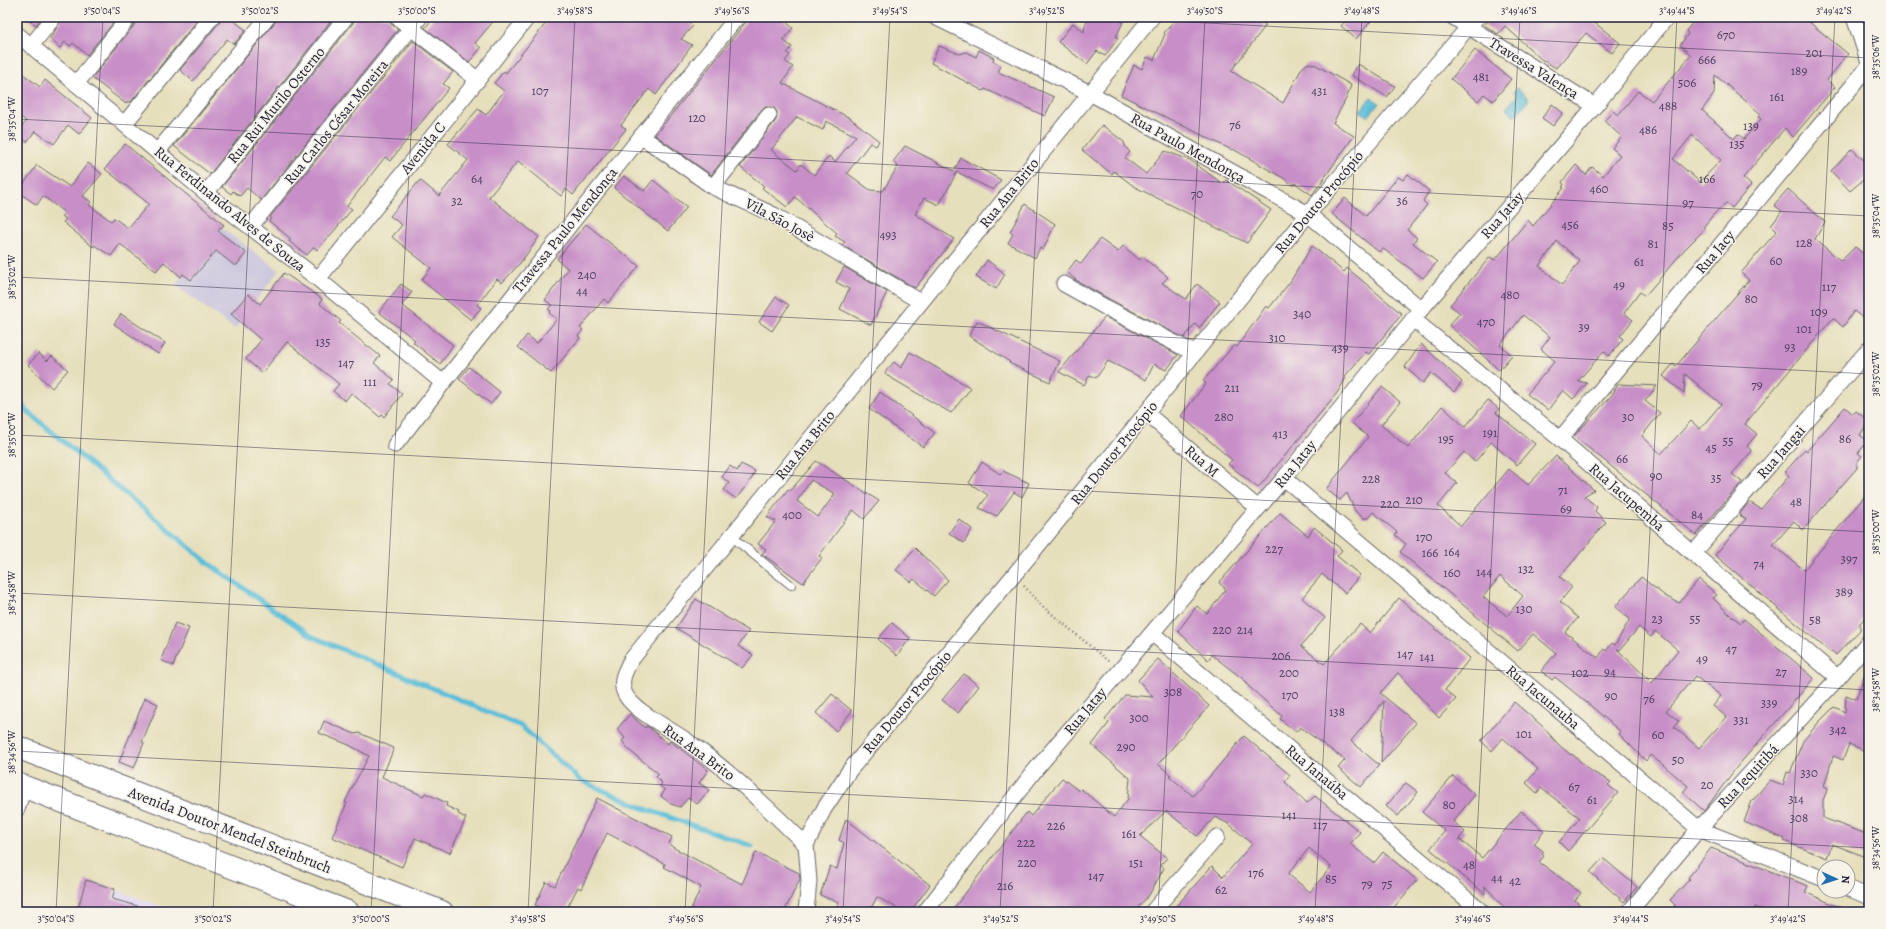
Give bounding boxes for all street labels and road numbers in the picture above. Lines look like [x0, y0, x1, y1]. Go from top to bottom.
street label: Travessa Valença [1485, 33, 1583, 103]
street label: Rua Rui Murilo Osterno [223, 42, 329, 168]
street label: Rua Carlos César Moreira [279, 55, 393, 189]
street label: Rua Paulo Mendonça [1127, 108, 1249, 188]
street label: Avenida C [395, 118, 450, 179]
street label: Rua Ferdinando Alves de Souza [150, 142, 310, 276]
street label: Rua Doutor Procópio [1270, 146, 1368, 258]
street label: Rua Ana Brito [975, 154, 1043, 232]
street label: Travessa Paulo Mendonça [508, 163, 622, 297]
street label: Rua Jatay [1476, 187, 1528, 243]
street label: Vila São Josè [741, 193, 818, 247]
street label: Rua Jacy [1691, 226, 1739, 278]
street label: Rua Doutor Procópio [1066, 397, 1162, 509]
street label: Rua Ana Brito [771, 406, 839, 484]
street label: Rua Jangai [1752, 421, 1810, 483]
street label: Rua Jatay [1269, 435, 1321, 492]
street label: Rua M [1181, 440, 1223, 482]
street label: Rua Jacupemba [1585, 458, 1669, 536]
street label: Rua Doutor Procópio [858, 646, 956, 758]
street label: Rua Jacunauba [1502, 660, 1584, 734]
street label: Rua Jatay [1059, 683, 1111, 739]
street label: Rua Ana Brito [659, 719, 739, 785]
street label: Rua Jequitibá [1713, 739, 1783, 813]
street label: Rua Janaúba [1281, 740, 1353, 804]
street label: Avenida Doutor Mendel Steinbruch [125, 782, 334, 878]

